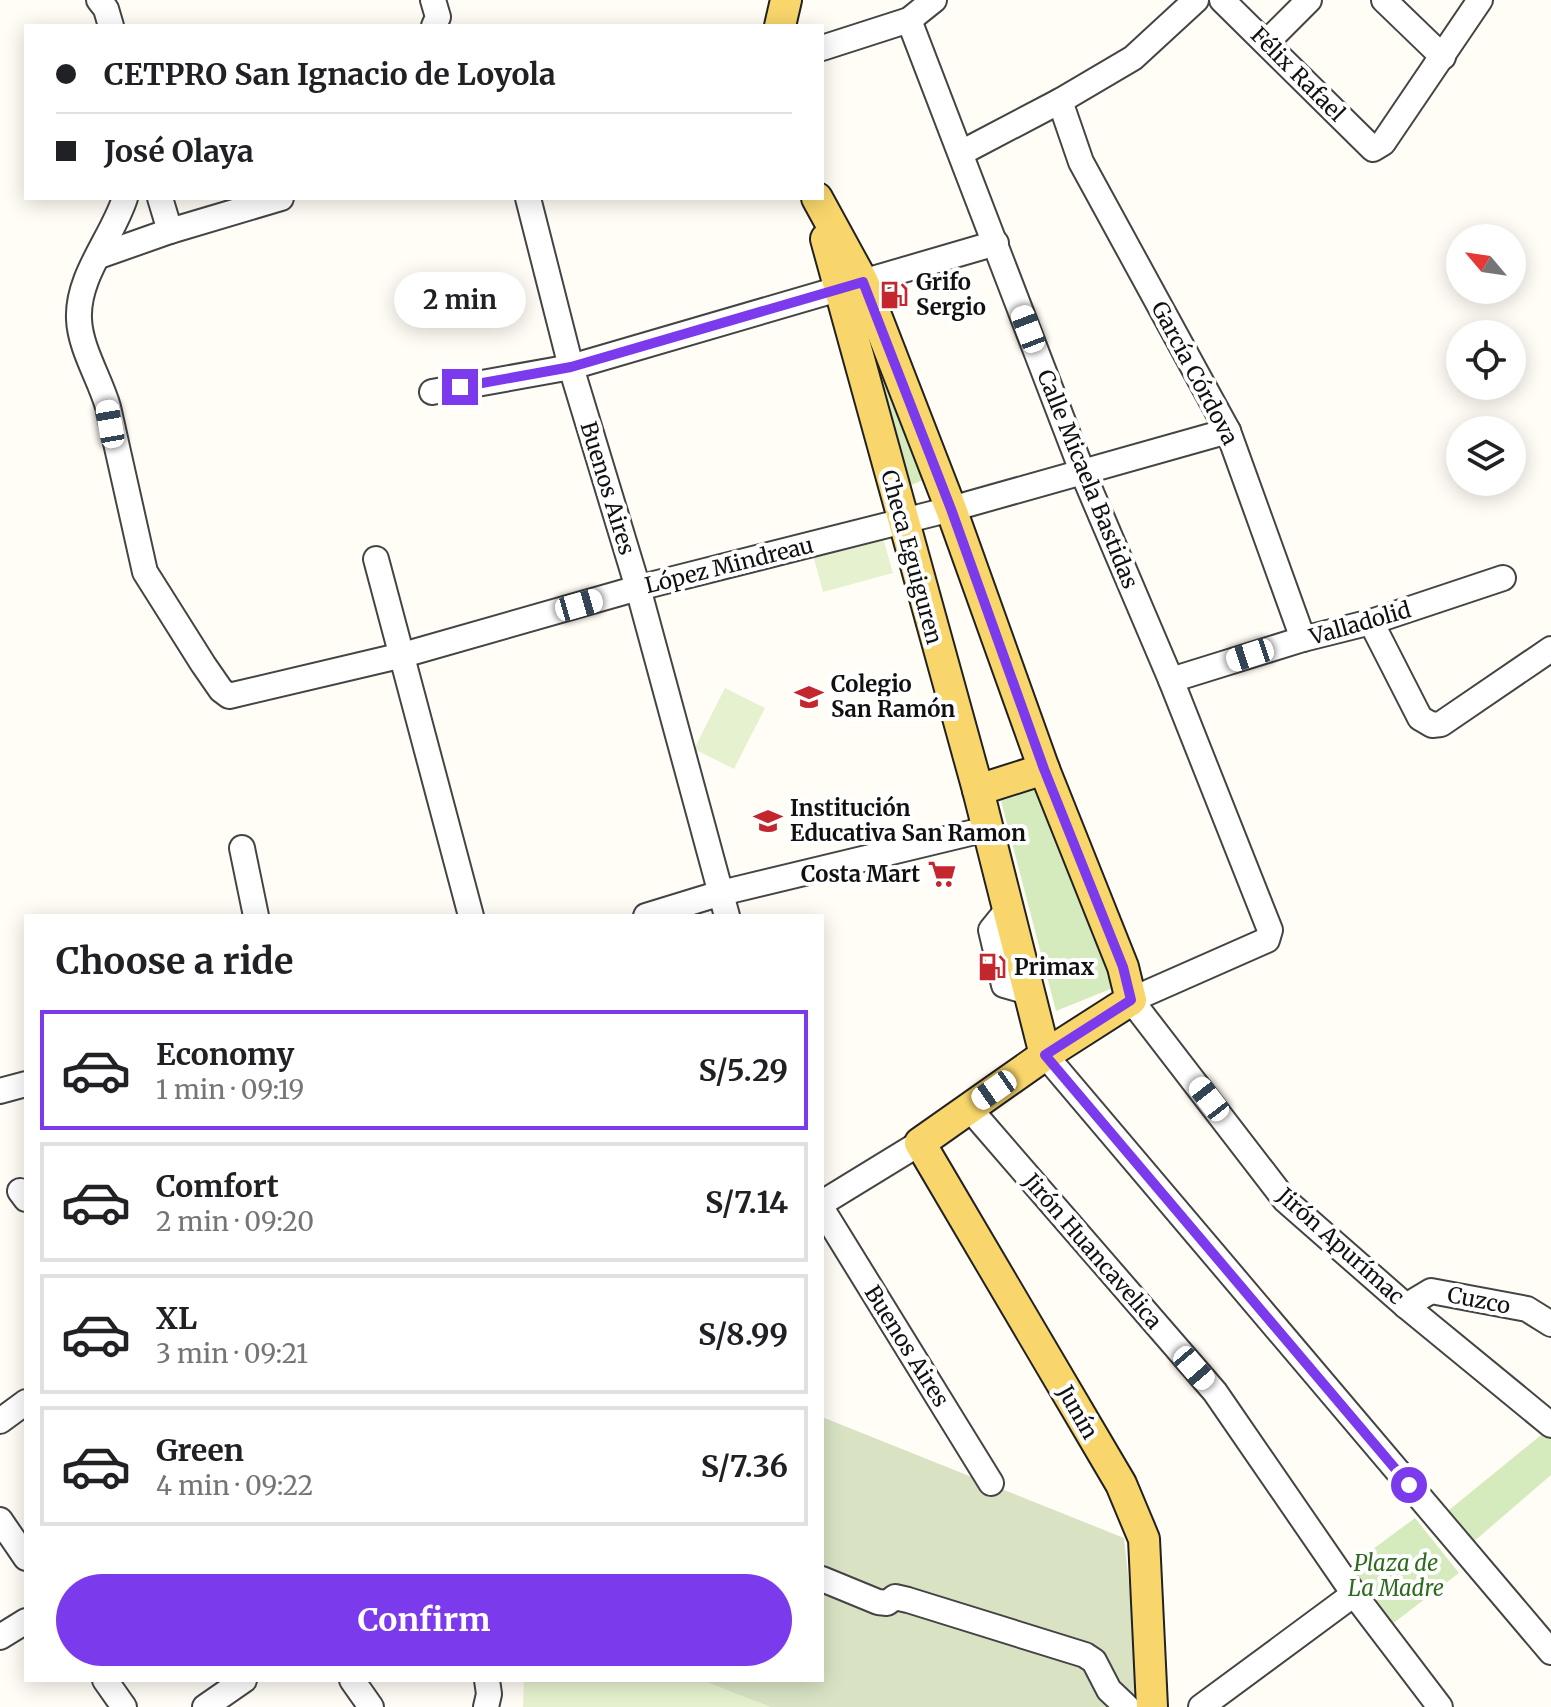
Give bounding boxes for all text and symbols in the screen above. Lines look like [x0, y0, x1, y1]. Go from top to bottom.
street label: Félix Rafael [1245, 21, 1351, 127]
text: CETPRO San Ignacio de Loyola [104, 55, 556, 93]
text: José Olaya [104, 132, 254, 170]
north arrow [1446, 224, 1526, 304]
map controls [1446, 224, 1526, 496]
place label: Grifo Sergio [916, 268, 986, 321]
callout: 2 min [394, 271, 526, 327]
fuel station icon: Grifo Sergio [879, 280, 909, 310]
text: 2 min [423, 283, 497, 316]
street label: García Córdova [1145, 296, 1245, 450]
car [1008, 302, 1048, 356]
button: locate [1446, 320, 1526, 400]
street label: Calle Micaela Bastidas [1031, 365, 1145, 593]
route end [442, 369, 478, 405]
car [94, 398, 126, 450]
button: layers [1446, 416, 1526, 496]
street label: Buenos Aires [574, 418, 642, 558]
street label: Checa Eguiguren [875, 467, 949, 647]
street label: López Mindreau [642, 531, 816, 599]
car [553, 587, 605, 623]
street label: Valladolid [1305, 595, 1414, 651]
car [1223, 636, 1277, 674]
place label: Colegio San Ramón [831, 670, 955, 723]
school or university icon: Colegio San Ramón [794, 682, 824, 712]
place label: Institución Educativa San Ramon [790, 794, 1026, 847]
school or university icon: Institución Educativa San Ramon [753, 806, 783, 836]
supermarket icon: Costa Mart [927, 859, 957, 889]
place label: Costa Mart [801, 860, 920, 888]
text: Choose a ride [56, 939, 293, 984]
fuel station icon: Primax [977, 952, 1007, 982]
place label: Primax [1014, 953, 1095, 981]
icon: car [60, 1034, 132, 1106]
text: Economy [156, 1035, 294, 1073]
text: S/5.29 [699, 1051, 788, 1089]
car [967, 1066, 1021, 1114]
text: 1 min · 09:19 [156, 1073, 304, 1106]
car [1185, 1073, 1233, 1125]
icon: car [60, 1166, 132, 1238]
text: Comfort [156, 1167, 279, 1205]
street label: Jirón Huancavelica [1017, 1167, 1168, 1335]
street label: Jirón Apurímac [1271, 1181, 1410, 1310]
text: S/7.14 [705, 1183, 788, 1221]
text: 2 min · 09:20 [156, 1205, 314, 1238]
street label: Buenos Aires [859, 1280, 955, 1412]
street label: Cuzco [1445, 1280, 1513, 1320]
icon: car [60, 1298, 132, 1370]
text: XL [156, 1299, 197, 1337]
text: S/8.99 [698, 1315, 788, 1353]
text: 3 min · 09:21 [156, 1337, 308, 1370]
car [1169, 1342, 1219, 1394]
street label: Junín [1051, 1379, 1105, 1444]
icon: car [60, 1430, 132, 1502]
text: Green [156, 1431, 244, 1469]
text: S/7.36 [701, 1447, 788, 1485]
route start [1391, 1467, 1427, 1503]
text: 4 min · 09:22 [156, 1469, 313, 1502]
park label: Plaza de La Madre [1348, 1549, 1444, 1602]
button: Confirm [56, 1574, 792, 1666]

